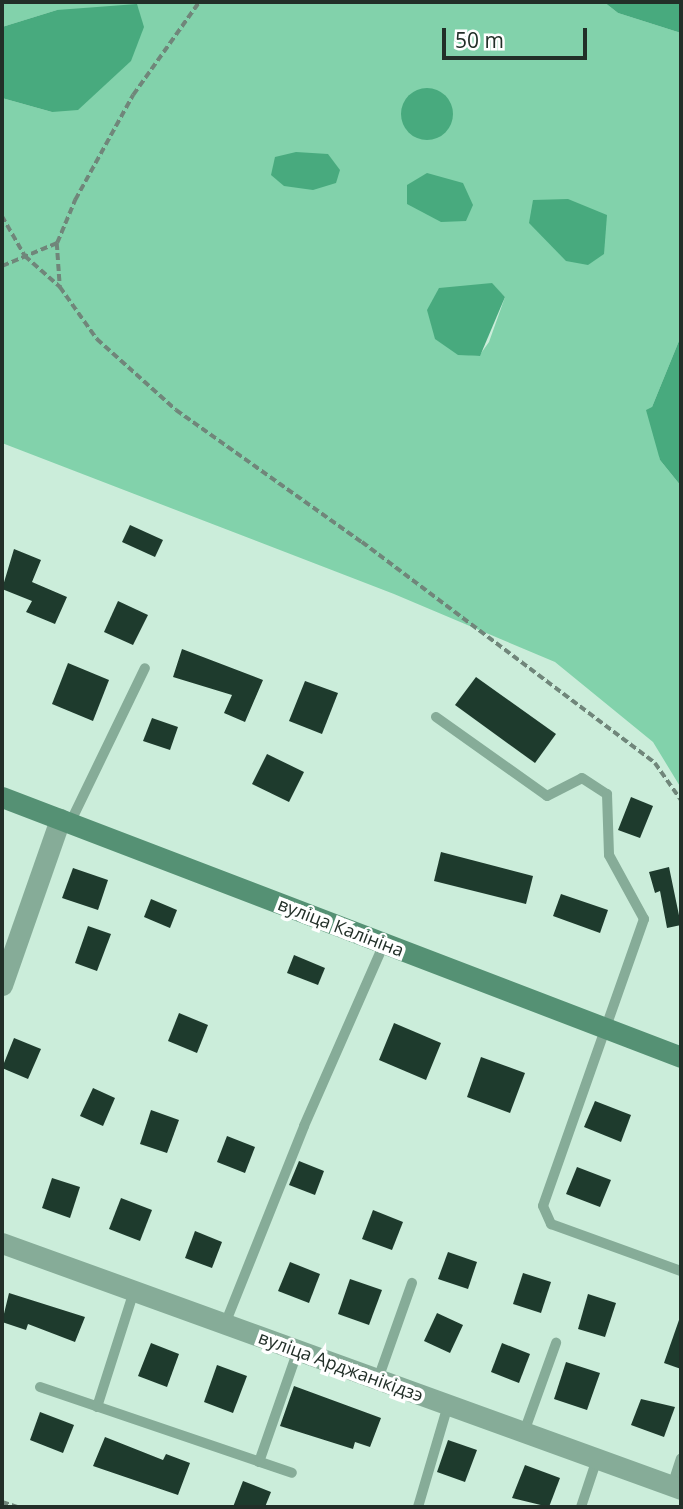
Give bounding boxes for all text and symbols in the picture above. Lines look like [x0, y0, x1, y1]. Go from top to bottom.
scale bar [445, 14, 590, 58]
text: 50 m [455, 26, 504, 54]
street label: вуліца Калініна [275, 893, 407, 961]
street label: вуліца Арджанікідзэ [256, 1326, 426, 1406]

